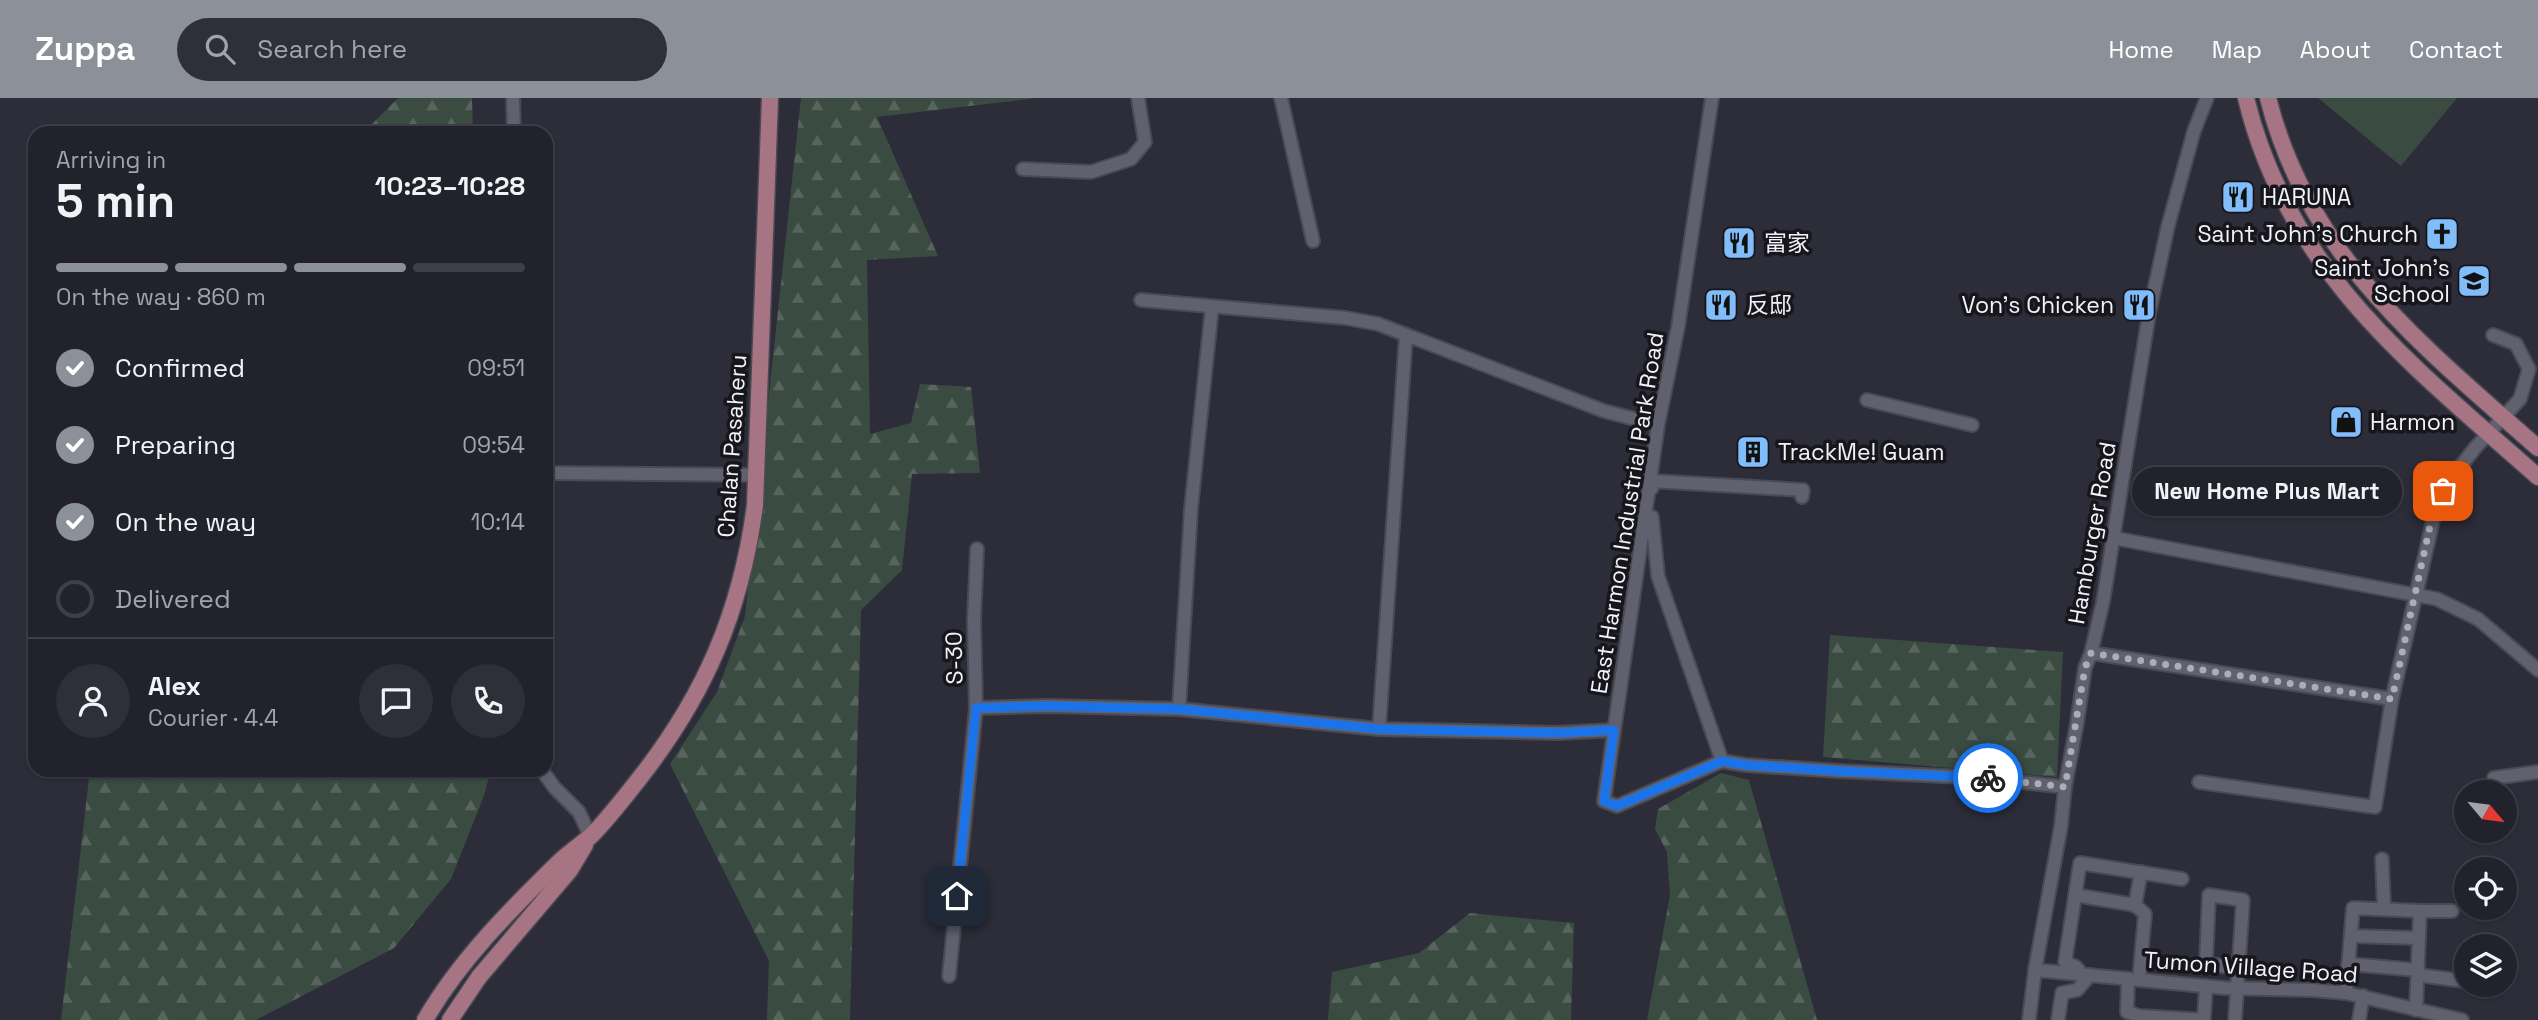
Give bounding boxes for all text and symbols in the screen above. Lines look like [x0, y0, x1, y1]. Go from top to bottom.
search box [177, 18, 667, 81]
text: Zuppa [35, 28, 135, 70]
icon: search [201, 30, 239, 68]
text: Search here [257, 32, 407, 66]
text: Home [2108, 34, 2174, 65]
text: Map [2212, 34, 2262, 65]
text: About [2300, 34, 2371, 65]
text: Contact [2409, 34, 2503, 65]
text: Arriving in [56, 145, 166, 175]
text: 10:23–10:28 [375, 169, 525, 203]
text: 5 min [56, 172, 175, 230]
restaurant icon: HARUNA [2219, 178, 2257, 216]
place label: HARUNA [2262, 182, 2351, 212]
church icon: Saint John's Church [2423, 215, 2461, 253]
place label: Saint John's Church [2197, 219, 2418, 249]
restaurant icon: 富家 [1720, 224, 1758, 262]
place label: 富家 [1764, 228, 1810, 258]
place label: Saint John's School [2314, 253, 2450, 309]
school or university icon: Saint John's School [2455, 262, 2493, 300]
text: On the way · 860 m [56, 282, 266, 312]
restaurant icon: 反邸 [1702, 286, 1740, 324]
restaurant icon: Von's Chicken [2120, 286, 2158, 324]
place label: 反邸 [1746, 290, 1792, 320]
place label: Von's Chicken [1962, 290, 2114, 320]
street label: East Harmon Industrial Park Road [1584, 330, 1670, 696]
icon: check [56, 349, 94, 387]
text: Confirmed [115, 351, 245, 385]
text: 09:51 [467, 353, 525, 383]
street label: Chalan Pasaheru [711, 353, 753, 539]
shop icon: Harmon [2327, 403, 2365, 441]
place label: Harmon [2370, 407, 2455, 437]
icon: check [56, 426, 94, 464]
text: Preparing [115, 428, 236, 462]
text: 09:54 [462, 430, 525, 460]
building icon: TrackMe! Guam [1734, 433, 1772, 471]
place label: TrackMe! Guam [1778, 437, 1945, 467]
street label: Hamburger Road [2061, 439, 2123, 627]
pin [2413, 461, 2473, 521]
callout: New Home Plus Mart [2132, 466, 2401, 516]
icon: bag [2424, 472, 2462, 510]
text: New Home Plus Mart [2154, 476, 2380, 506]
icon: check [56, 503, 94, 541]
text: On the way [115, 505, 256, 539]
text: 10:14 [471, 507, 525, 537]
text: Delivered [115, 582, 231, 616]
street label: S-30 [939, 631, 969, 685]
button: person [56, 664, 130, 738]
button: chat [359, 664, 433, 738]
button: phone [451, 664, 525, 738]
text: Alex [148, 669, 201, 703]
text: Courier · 4.4 [148, 703, 278, 733]
courier [1953, 743, 2023, 813]
icon: bike [1969, 759, 2007, 797]
north arrow [2454, 780, 2516, 844]
map controls [2454, 780, 2517, 997]
button: locate [2454, 857, 2517, 920]
pin [927, 866, 987, 926]
icon: home [938, 877, 976, 915]
button: layers [2454, 934, 2517, 997]
street label: Tumon Village Road [2143, 945, 2359, 989]

